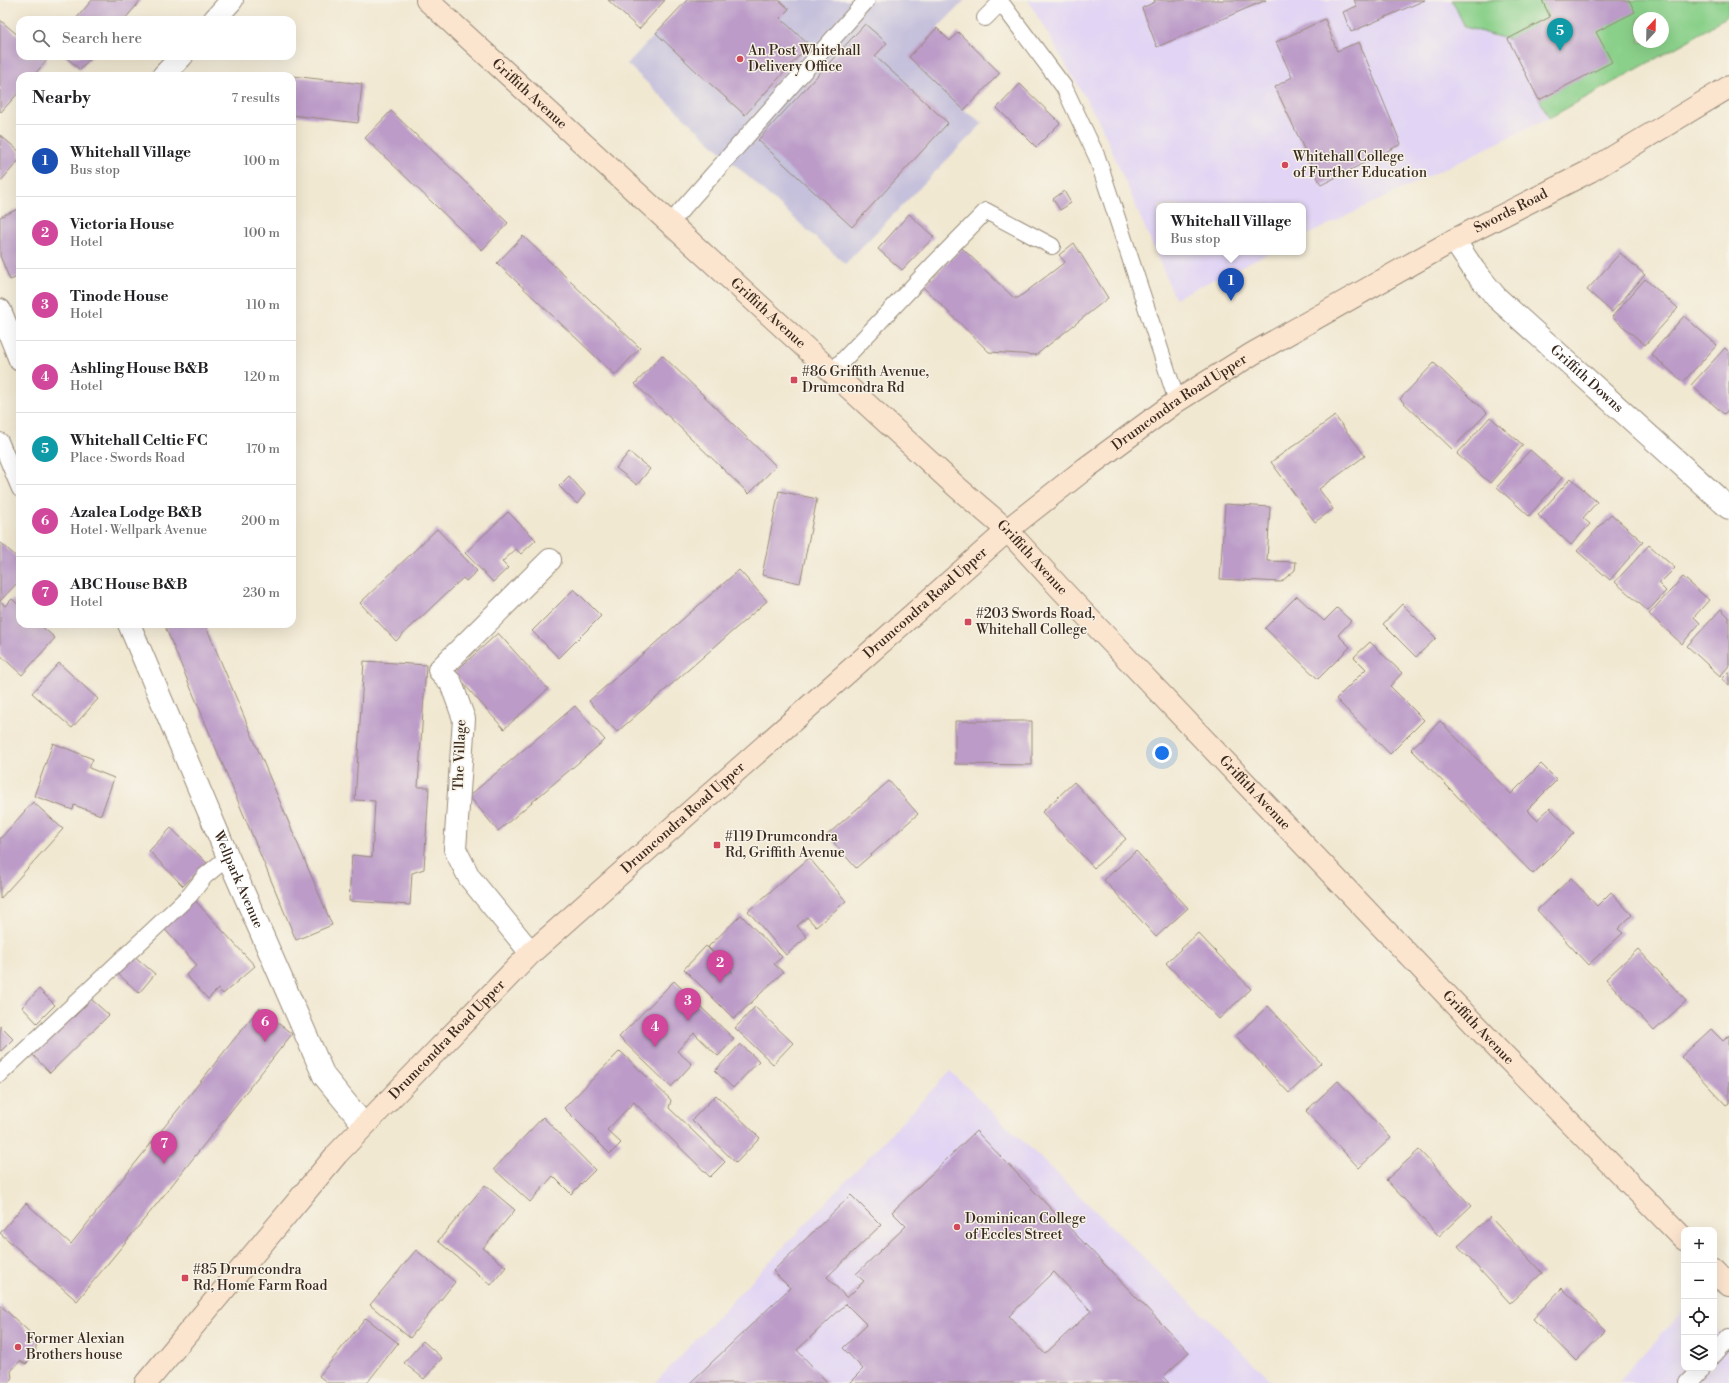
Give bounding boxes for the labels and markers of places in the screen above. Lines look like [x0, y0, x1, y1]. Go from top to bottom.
pin: 5 [1547, 18, 1573, 51]
place label: An Post Whitehall Delivery Office [747, 42, 861, 76]
marker: An Post Whitehall Delivery Office [735, 54, 745, 64]
place label: Whitehall College of Further Education [1292, 148, 1428, 182]
marker: Whitehall College of Further Education [1280, 160, 1290, 170]
pin: 1 [1218, 268, 1244, 301]
place label: #86 Griffith Avenue, Drumcondra Rd [802, 363, 929, 397]
marker: #86 Griffith Avenue, Drumcondra Rd [789, 375, 799, 385]
place label: #203 Swords Road, Whitehall College [975, 605, 1095, 639]
marker: #203 Swords Road, Whitehall College [963, 617, 973, 627]
place label: #119 Drumcondra Rd, Griffith Avenue [725, 828, 845, 862]
marker: #119 Drumcondra Rd, Griffith Avenue [712, 840, 722, 850]
pin: 2 [707, 950, 733, 983]
pin: 3 [675, 988, 701, 1021]
pin: 6 [252, 1009, 278, 1042]
pin: 4 [642, 1014, 668, 1047]
pin: 7 [151, 1131, 177, 1164]
place label: Dominican College of Eccles Street [965, 1210, 1086, 1244]
marker: Dominican College of Eccles Street [952, 1222, 962, 1232]
place label: #85 Drumcondra Rd, Home Farm Road [193, 1261, 327, 1295]
marker: #85 Drumcondra Rd, Home Farm Road [180, 1273, 190, 1283]
place label: Former Alexian Brothers house [25, 1330, 125, 1364]
marker: Former Alexian Brothers house [13, 1342, 23, 1352]

